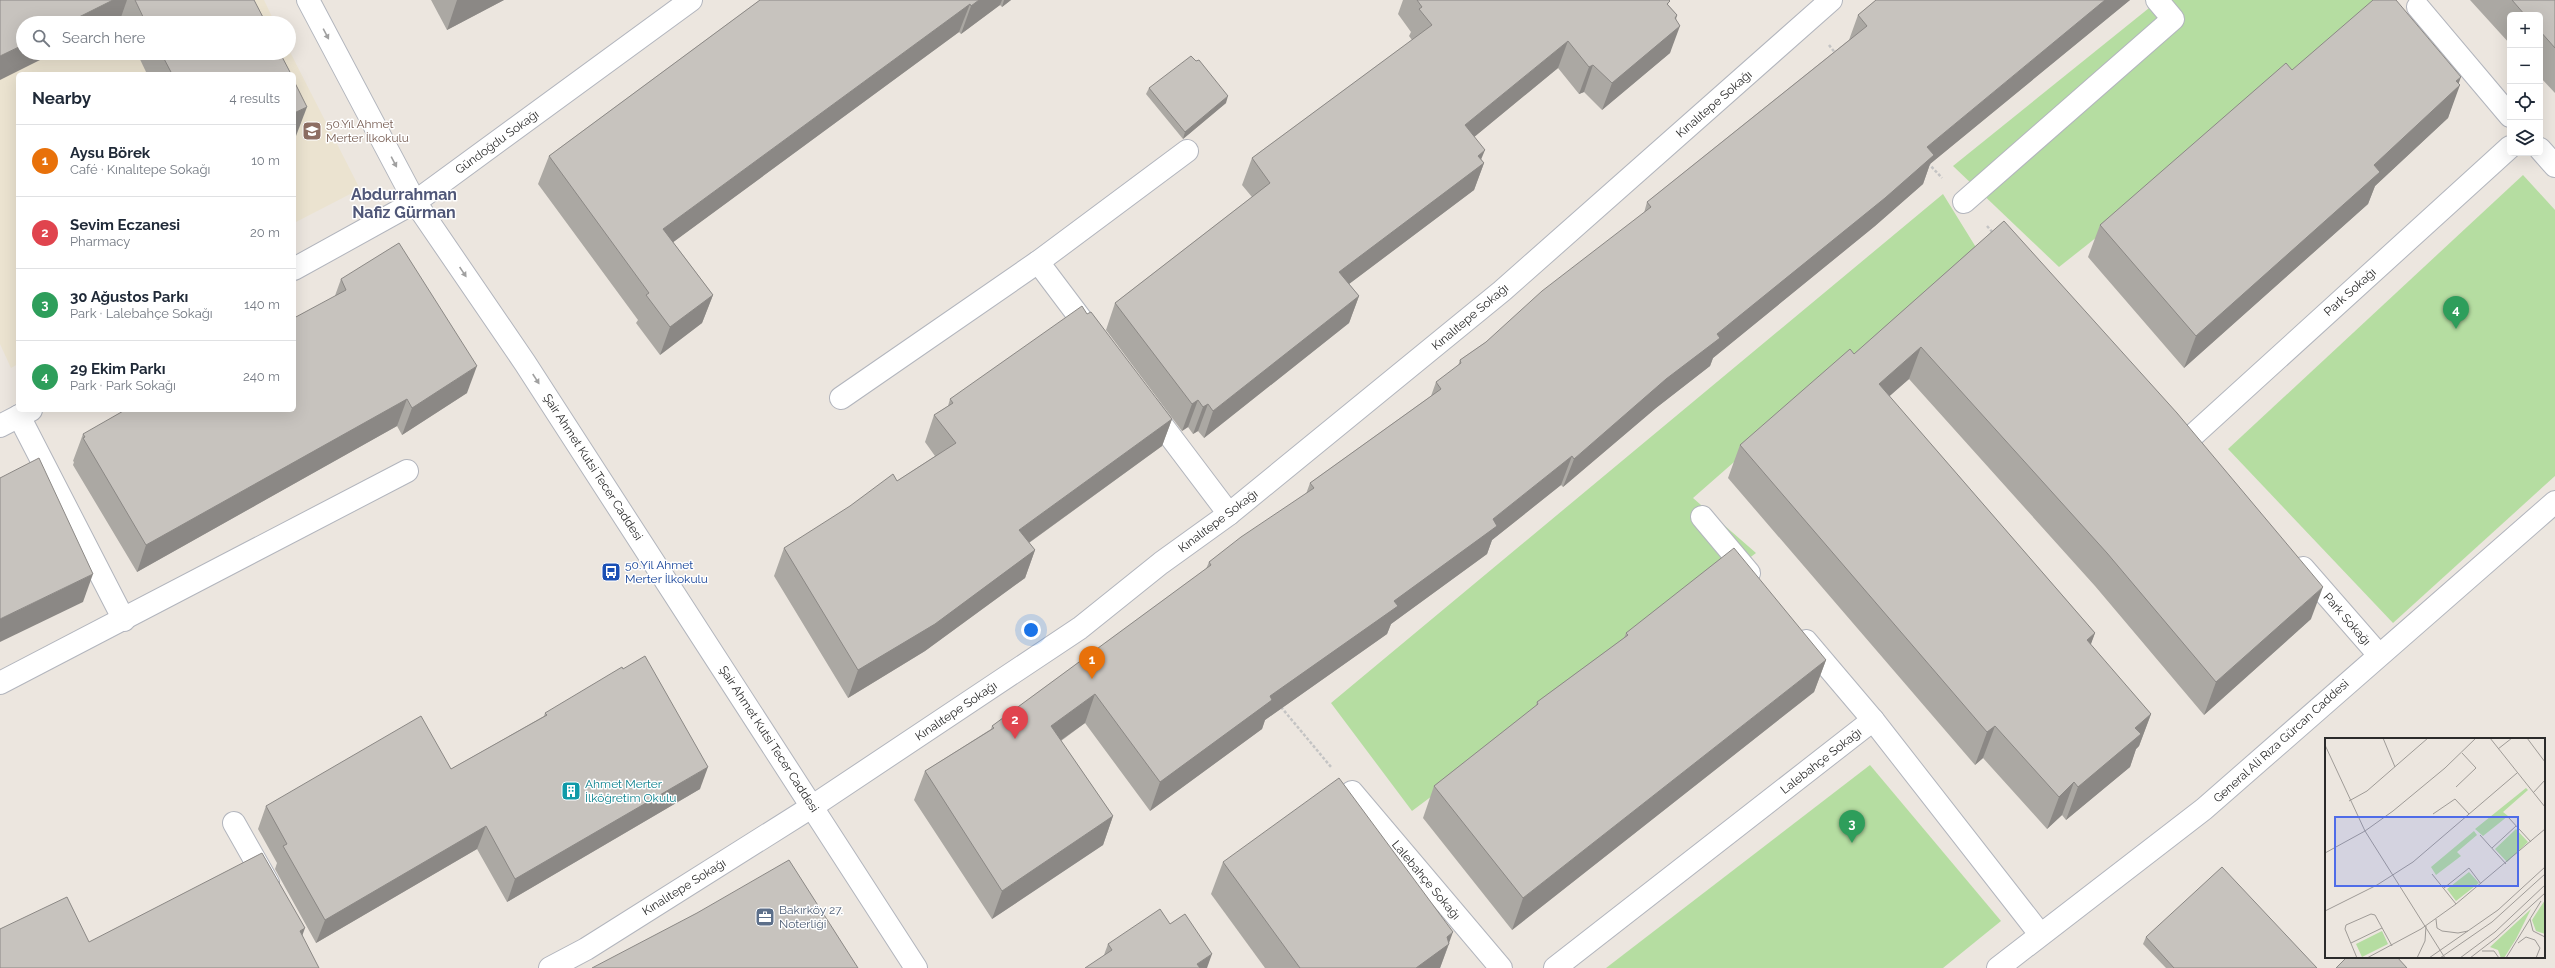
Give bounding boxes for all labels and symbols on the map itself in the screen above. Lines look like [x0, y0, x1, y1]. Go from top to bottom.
one-way arrow [323, 29, 330, 40]
street label: Kınalıtepe Sokağı [1673, 67, 1755, 141]
street label: Gündoğdu Sokağı [453, 107, 541, 177]
place label: 50.Yıl Ahmet Merter İlkokulu [326, 117, 409, 145]
school or university icon: 50.Yıl Ahmet Merter İlkokulu [301, 120, 323, 142]
one-way arrow [390, 156, 397, 168]
district label: Abdurrahman Nafiz Gürman [351, 185, 457, 222]
street label: Park Sokağı [2321, 265, 2379, 319]
one-way arrow [459, 267, 467, 277]
street label: Kınalıtepe Sokağı [1429, 281, 1511, 353]
pin: 4 [2443, 296, 2469, 329]
one-way arrow [532, 374, 540, 384]
street label: Şair Ahmet Kutsi Tecer Caddesi [540, 391, 646, 543]
street label: Kınalıtepe Sokağı [1176, 487, 1260, 555]
place label: 50.Yil Ahmet Merter İlkokulu [625, 558, 708, 586]
bus stop icon: 50.Yil Ahmet Merter İlkokulu [600, 561, 622, 583]
street label: Park Sokağı [2320, 590, 2374, 648]
your location [1021, 620, 1041, 640]
pin: 1 [1079, 646, 1105, 679]
street label: Şair Ahmet Kutsi Tecer Caddesi [716, 663, 822, 815]
street label: General Ali Rıza Gürcan Caddesi [2211, 677, 2351, 805]
street label: Kınalıtepe Sokağı [912, 678, 1000, 744]
pin: 2 [1002, 706, 1028, 739]
street label: Lalebahçe Sokağı [1778, 725, 1864, 797]
inset map [2325, 738, 2545, 958]
place label: Ahmet Merter İlköğretim Okulu [585, 777, 676, 805]
building icon: Ahmet Merter İlköğretim Okulu [560, 780, 582, 802]
pin: 3 [1839, 810, 1865, 843]
street label: Lalebahçe Sokağı [1389, 838, 1463, 922]
street label: Kınalıtepe Sokağı [640, 856, 728, 918]
place label: Bakırköy 27. Noterliği [779, 903, 843, 931]
office icon: Bakırköy 27. Noterliği [754, 906, 776, 928]

